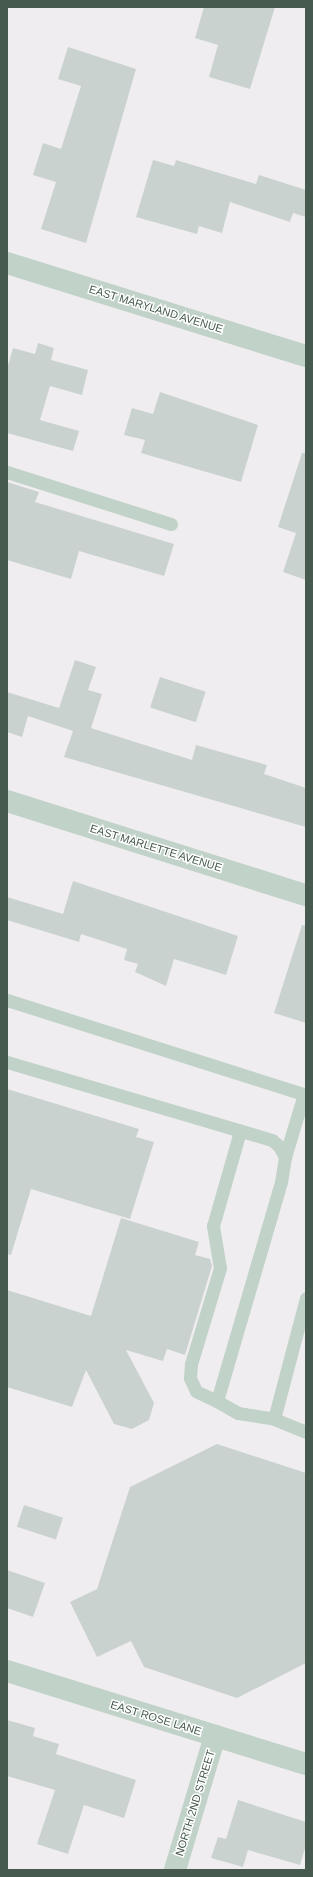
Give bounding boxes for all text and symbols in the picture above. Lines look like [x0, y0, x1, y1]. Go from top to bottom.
street label: EAST MARYLAND AVENUE [87, 282, 225, 336]
street label: EAST MARLETTE AVENUE [88, 822, 224, 874]
street label: EAST ROSE LANE [109, 1698, 203, 1738]
street label: NORTH 2ND STREET [173, 1748, 217, 1858]

